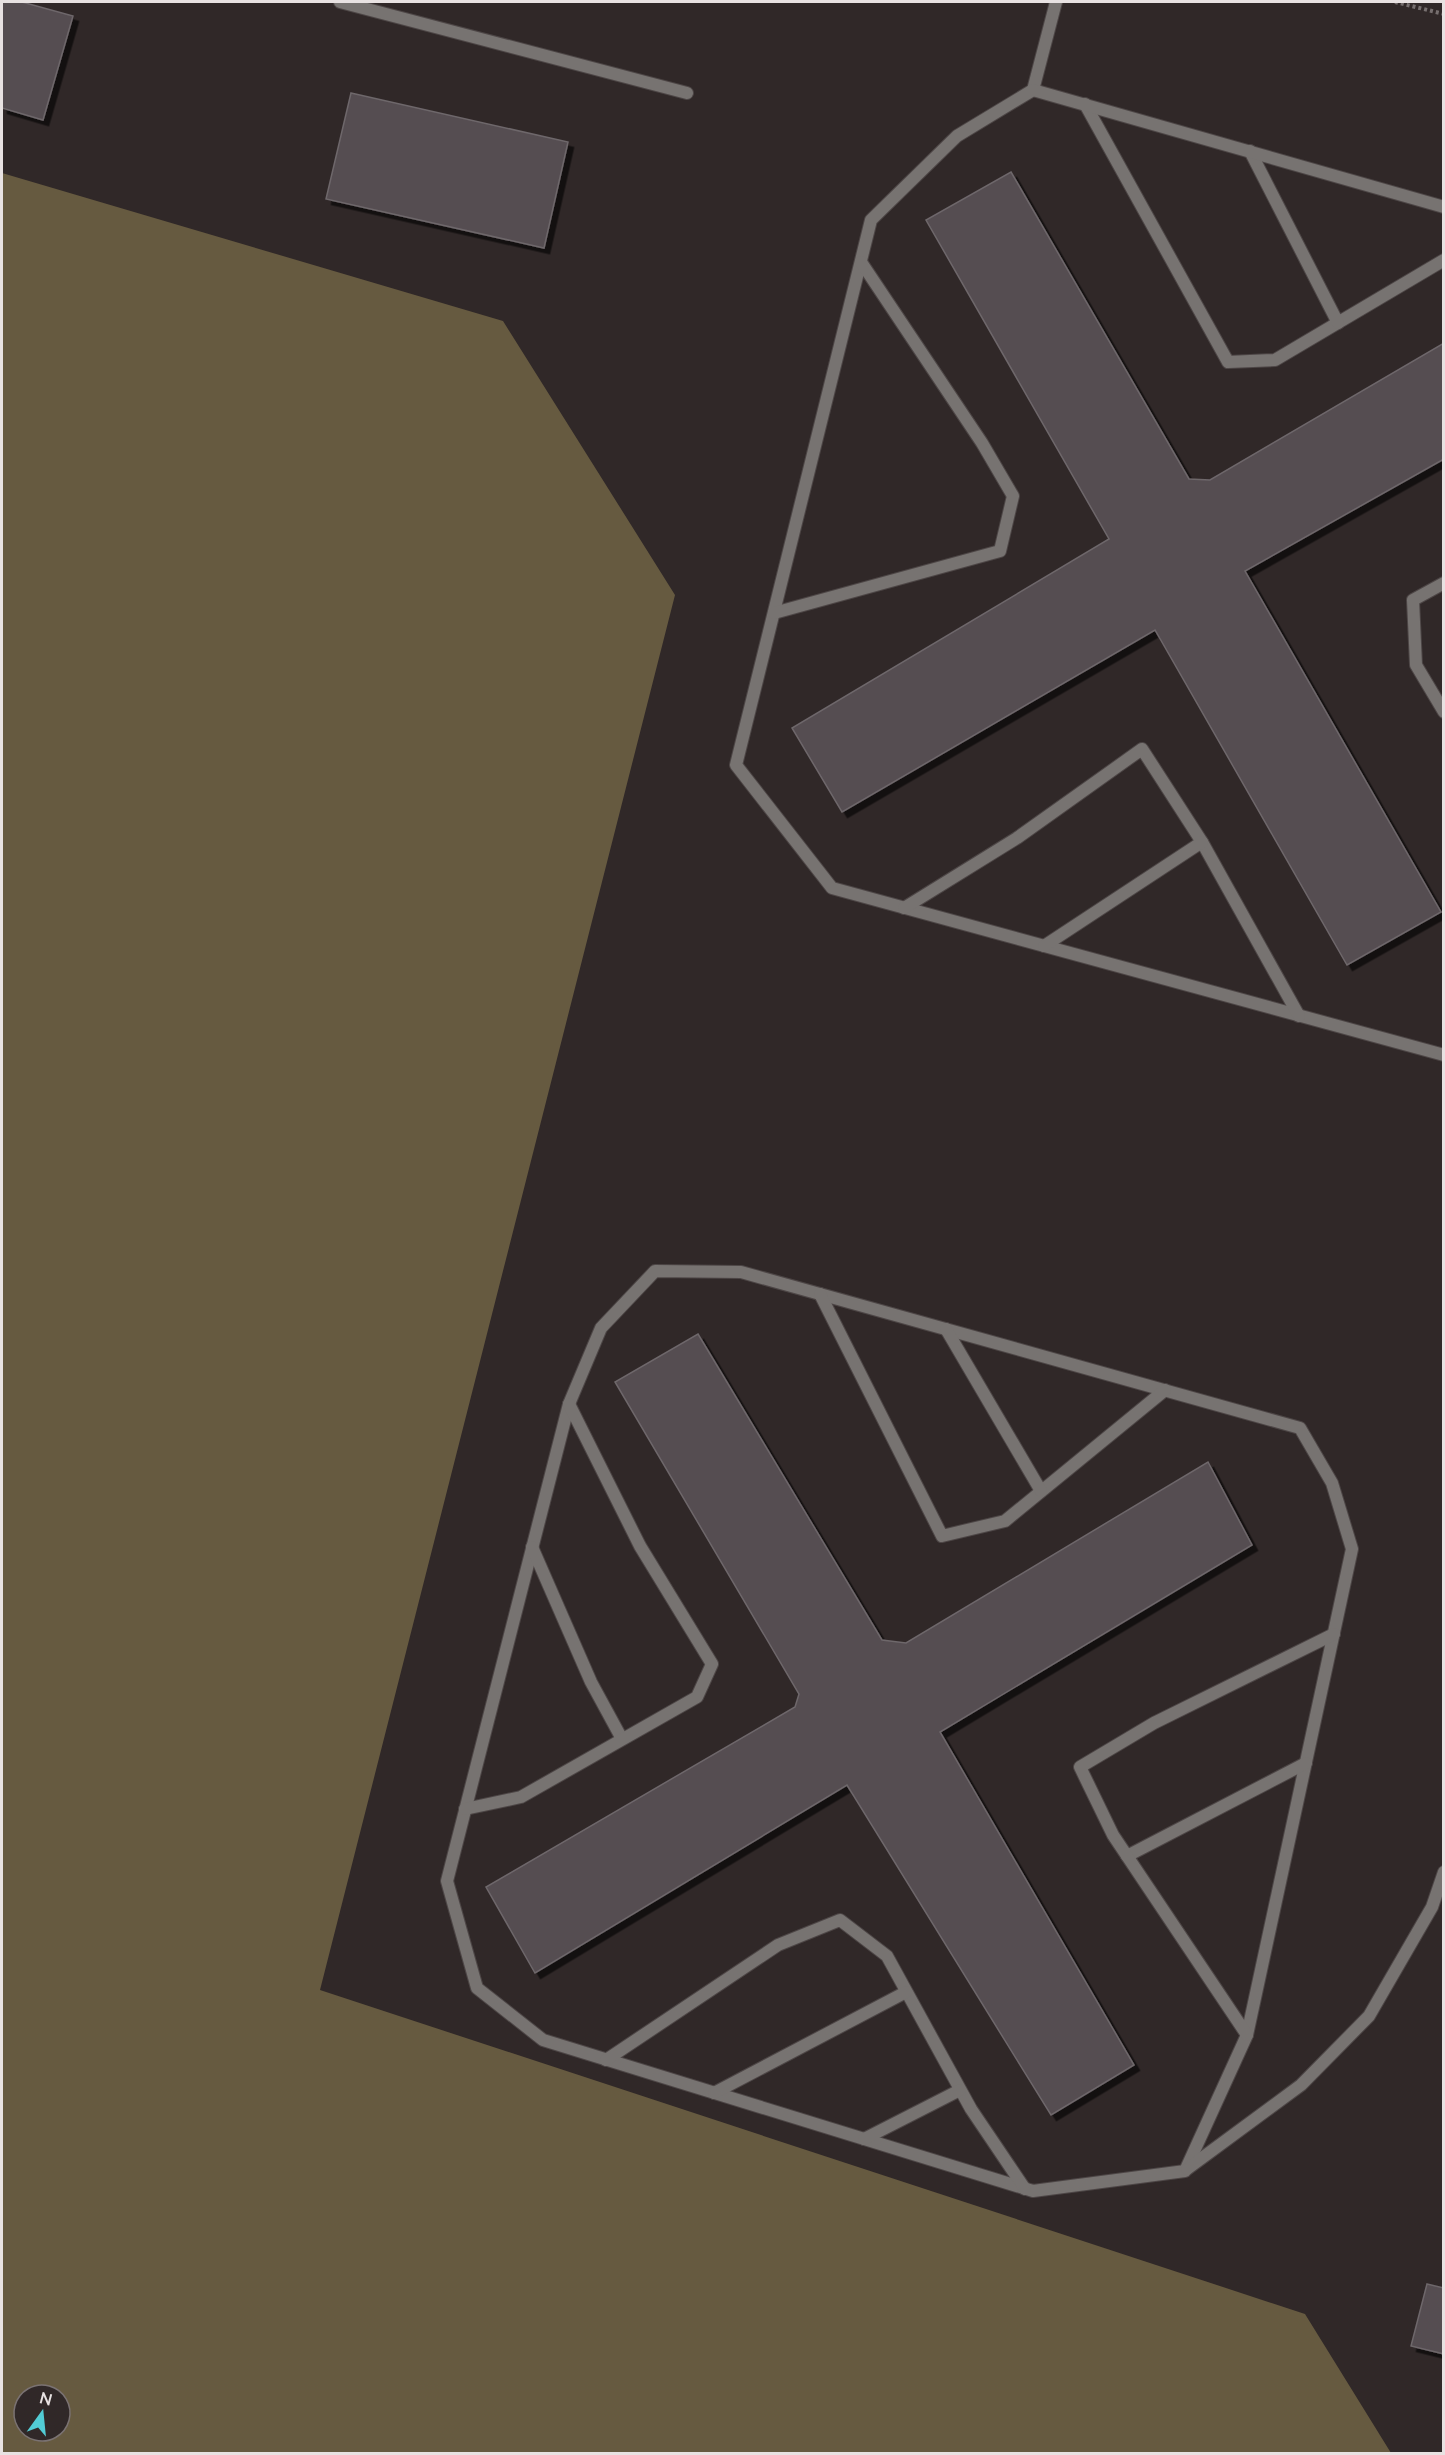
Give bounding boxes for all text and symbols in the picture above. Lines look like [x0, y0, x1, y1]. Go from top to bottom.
north arrow [12, 2383, 72, 2443]
text: N [38, 2387, 54, 2409]

